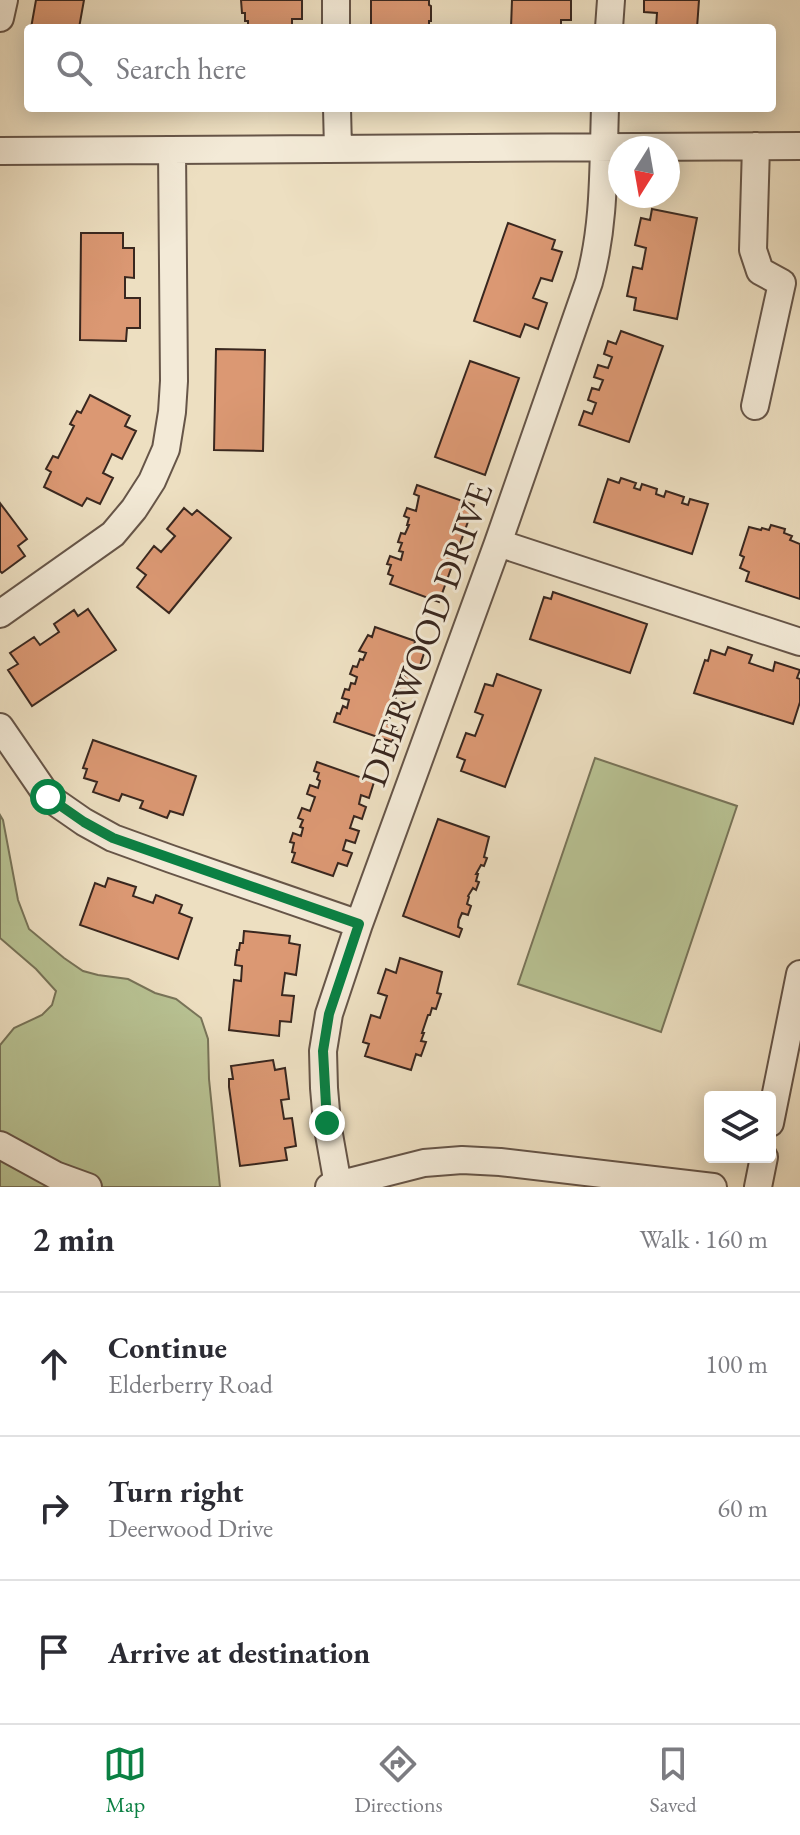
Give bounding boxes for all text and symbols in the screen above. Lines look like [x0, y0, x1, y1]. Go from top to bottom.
search box [24, 24, 776, 112]
icon: search [52, 46, 96, 90]
text: Search here [116, 49, 246, 88]
north arrow [608, 136, 680, 208]
street label: DEERWOOD DRIVE [350, 476, 503, 792]
route start [30, 779, 66, 815]
map controls [704, 1091, 776, 1163]
button: layers [704, 1091, 776, 1163]
route end [309, 1105, 345, 1141]
text: 2 min [32, 1217, 115, 1261]
text: Walk · 160 m [640, 1222, 768, 1256]
text: Continue [108, 1328, 227, 1367]
icon: ahead [32, 1342, 76, 1386]
text: 100 m [705, 1347, 768, 1381]
text: Elderberry Road [108, 1367, 273, 1401]
text: Turn right [108, 1472, 244, 1511]
icon: right [32, 1486, 76, 1530]
text: 60 m [718, 1491, 768, 1525]
text: Deerwood Drive [108, 1511, 273, 1545]
icon: arrive [32, 1630, 76, 1674]
text: Arrive at destination [108, 1633, 370, 1672]
tab: Map [103, 1742, 147, 1819]
tab: Directions [354, 1742, 443, 1819]
tab: Saved [649, 1742, 697, 1819]

